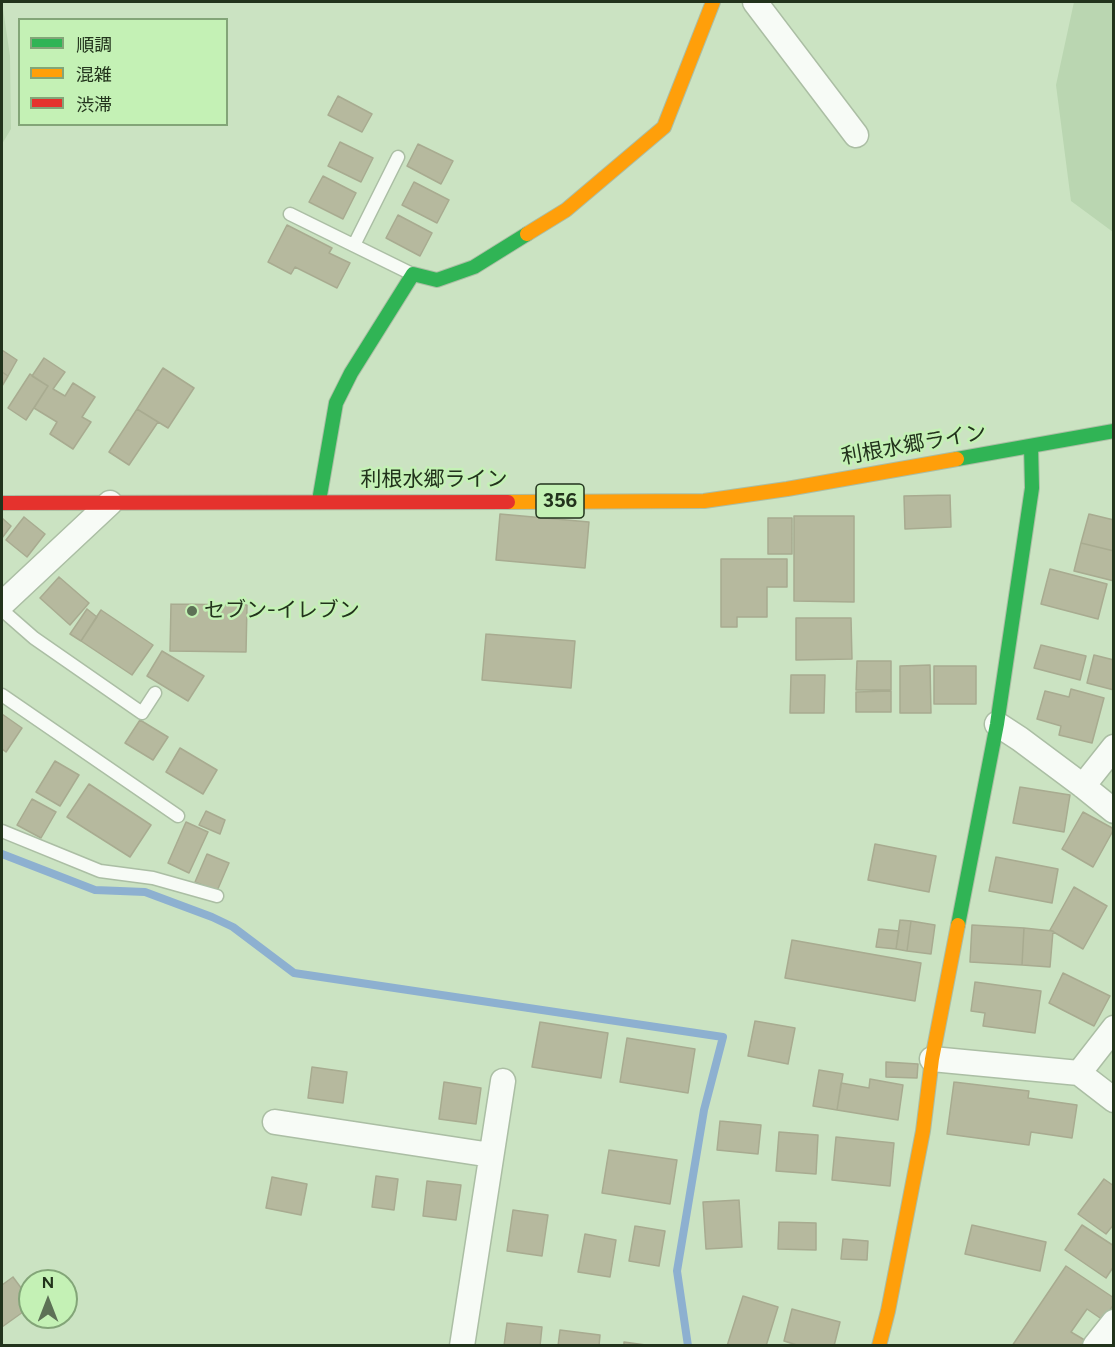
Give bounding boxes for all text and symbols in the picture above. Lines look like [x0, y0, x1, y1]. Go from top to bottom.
legend [18, 18, 228, 126]
text: 順調 [76, 34, 112, 56]
text: 混雑 [76, 64, 112, 86]
text: 渋滞 [76, 94, 112, 116]
street label: 利根水郷ライン [839, 420, 989, 470]
street label: 利根水郷ライン [361, 467, 507, 493]
road number: 356 [536, 484, 584, 518]
place label: セブン-イレブン [204, 598, 360, 624]
marker: セブン-イレブン [185, 604, 199, 618]
north arrow [18, 1269, 78, 1329]
text: N [42, 1273, 54, 1292]

